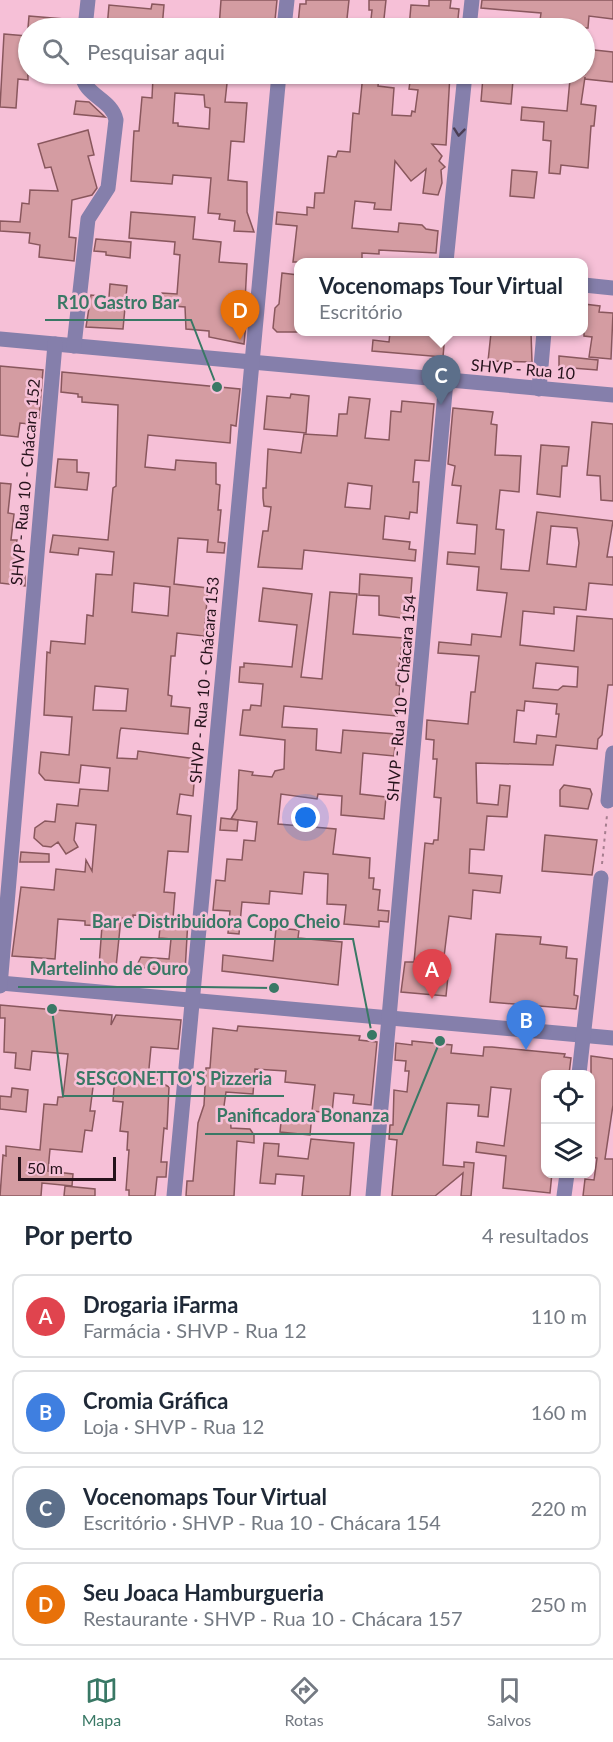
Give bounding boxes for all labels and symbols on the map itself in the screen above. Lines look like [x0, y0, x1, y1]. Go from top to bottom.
one-way arrow [453, 127, 466, 136]
callout: R10 Gastro Bar [45, 284, 191, 320]
pin: D [220, 290, 260, 340]
text: R10 Gastro Bar [57, 291, 179, 313]
street label: SHVP - Rua 10 [470, 354, 576, 383]
pin: C [422, 356, 460, 405]
street label: SHVP - Rua 10 - Chácara 152 [6, 378, 43, 586]
street label: SHVP - Rua 10 - Chácara 153 [185, 576, 222, 784]
street label: SHVP - Rua 10 - Chácara 154 [382, 594, 419, 802]
your location [291, 803, 320, 832]
callout: Bar e Distribuidora Copo Cheio [80, 903, 353, 939]
text: Bar e Distribuidora Copo Cheio [92, 910, 340, 932]
pin: A [412, 950, 452, 999]
callout: Martelinho de Ouro [18, 951, 200, 987]
text: Martelinho de Ouro [30, 957, 188, 979]
pin: B [506, 1000, 546, 1050]
callout: SESCONETTO'S Pizzeria [63, 1060, 284, 1096]
text: SESCONETTO'S Pizzeria [76, 1067, 272, 1089]
callout: Panificadora Bonanza [205, 1098, 402, 1134]
text: Panificadora Bonanza [217, 1104, 389, 1126]
scale bar [18, 1154, 116, 1182]

